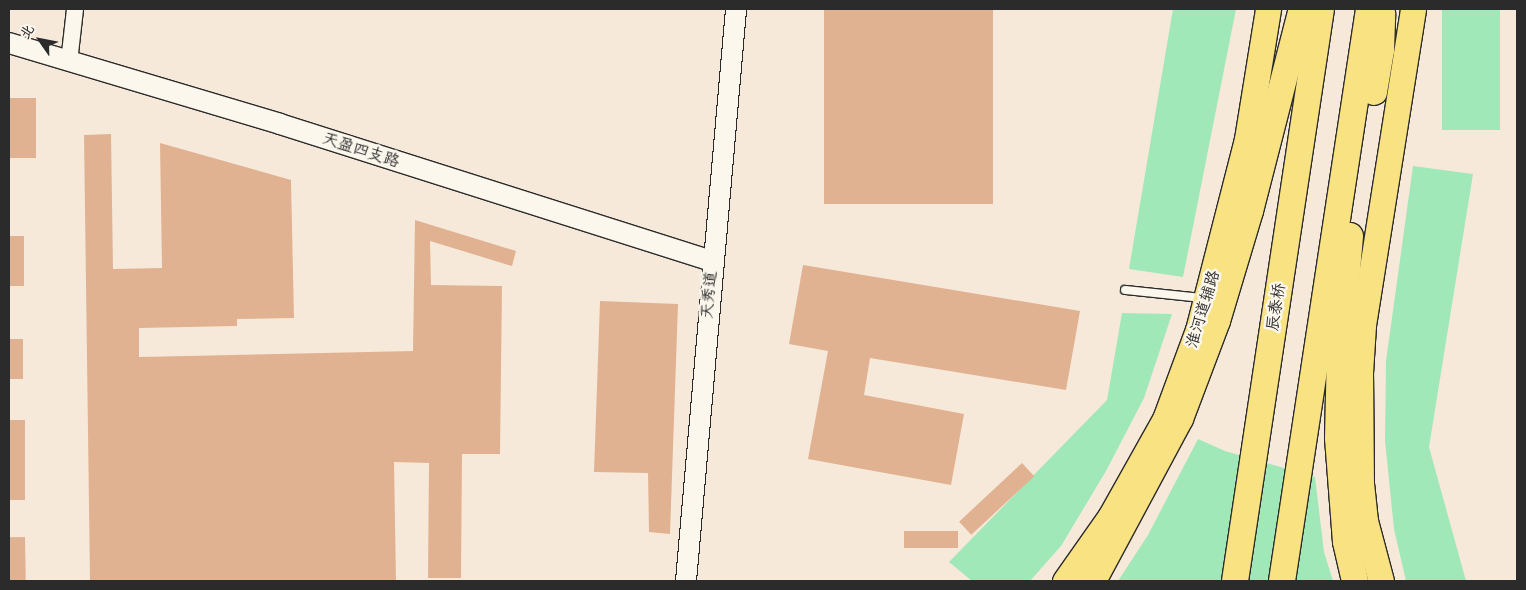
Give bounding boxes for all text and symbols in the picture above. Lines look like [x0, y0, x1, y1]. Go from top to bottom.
north arrow [15, 15, 65, 65]
text: 北 [16, 21, 38, 42]
street label: 天盈四支路 [320, 129, 402, 171]
street label: 淮河道辅路 [1182, 268, 1224, 350]
street label: 天秀道 [697, 270, 721, 320]
street label: 辰泰桥 [1263, 282, 1289, 332]

